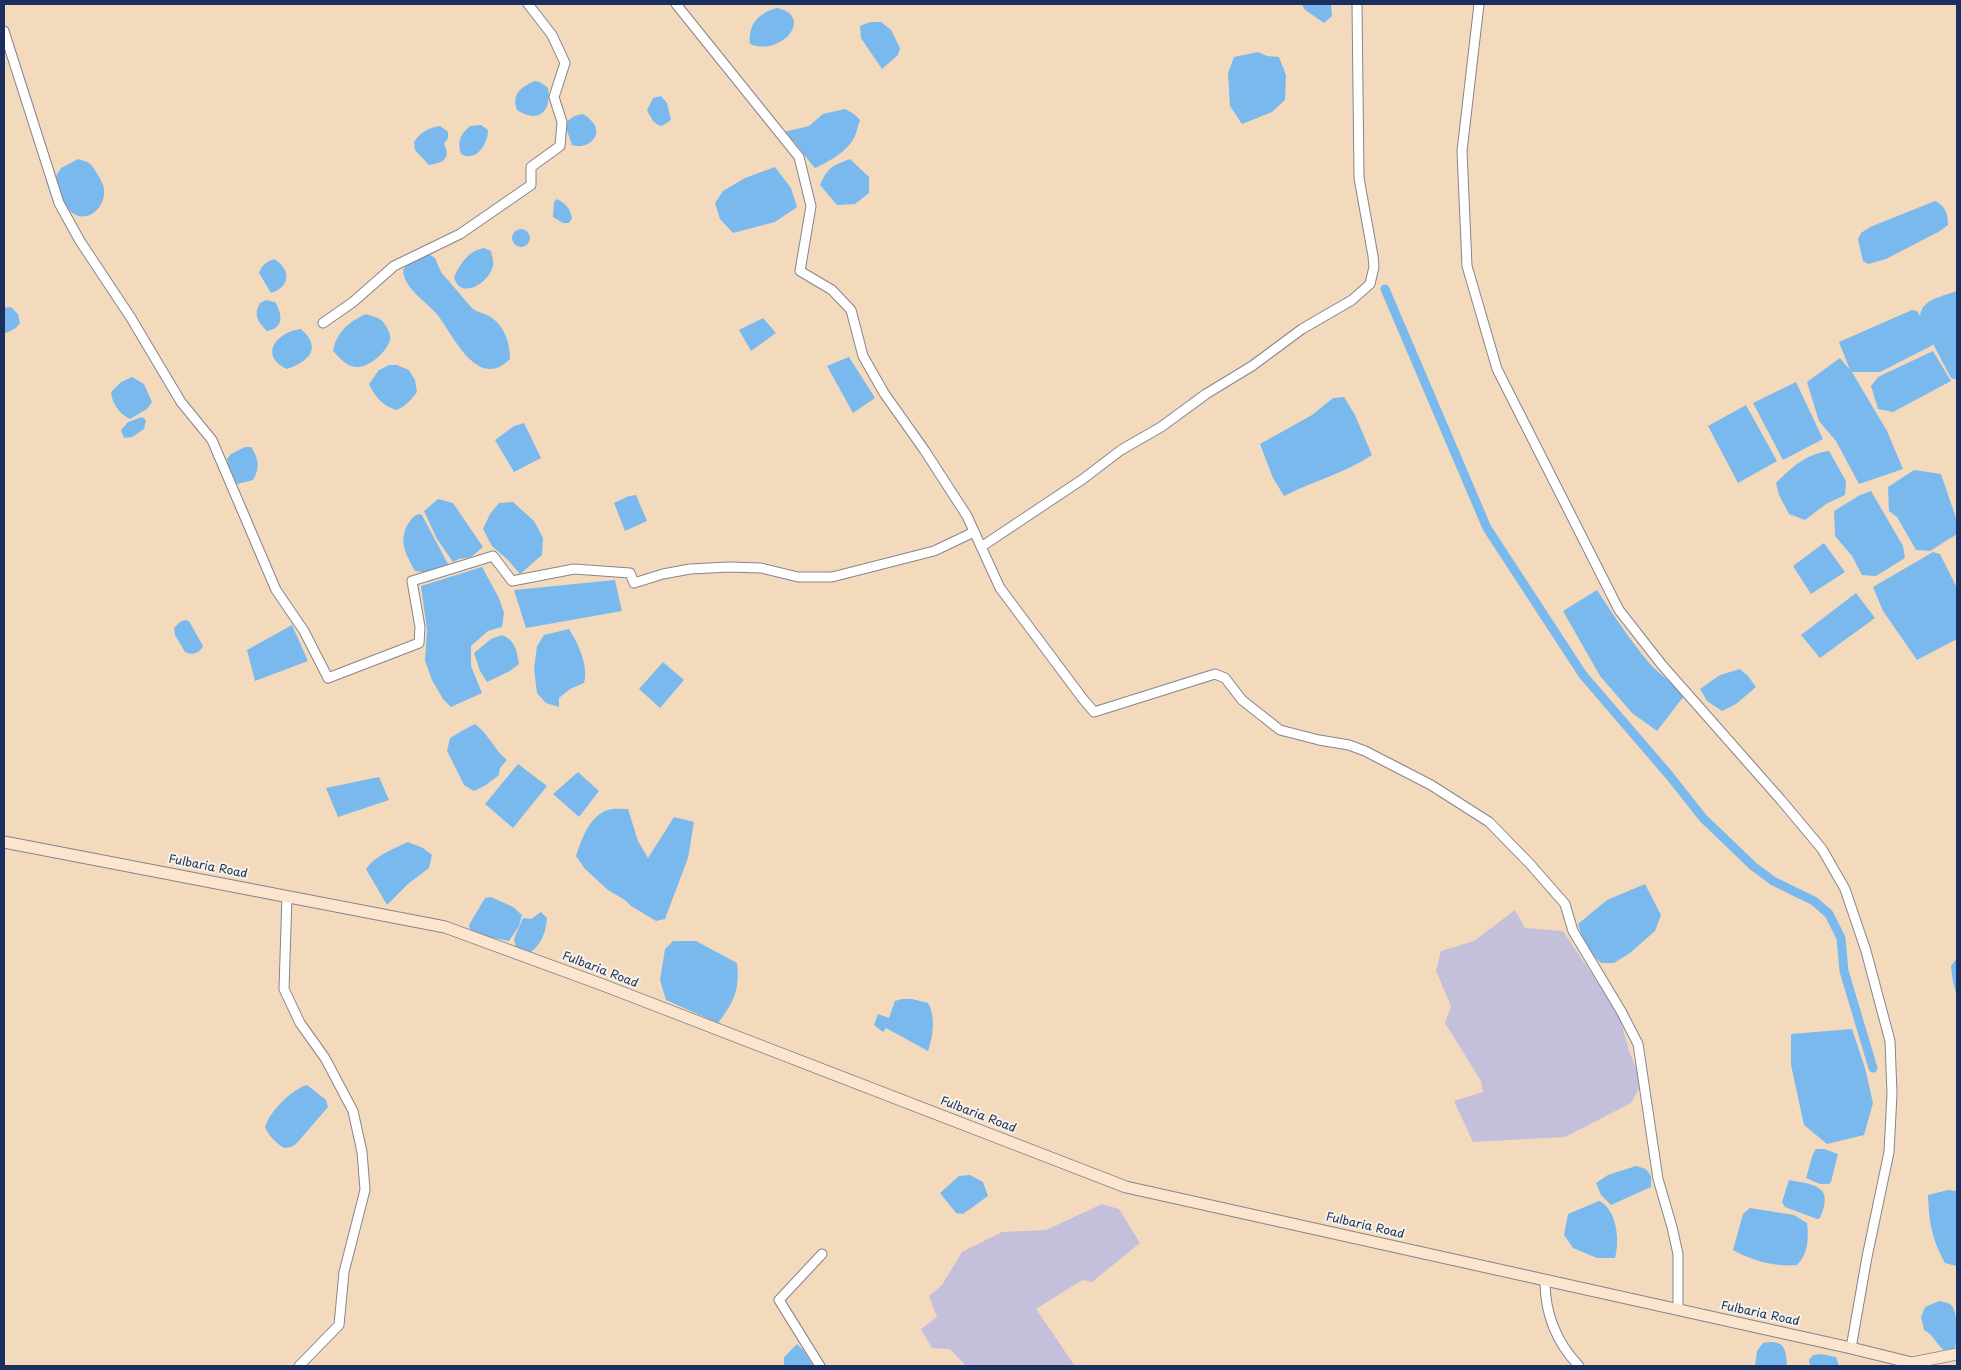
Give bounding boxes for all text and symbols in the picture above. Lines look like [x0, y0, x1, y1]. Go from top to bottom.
street label: Fulbaria Road [167, 852, 249, 882]
street label: Fulbaria Road [560, 949, 640, 991]
street label: Fulbaria Road [938, 1094, 1018, 1136]
street label: Fulbaria Road [1324, 1210, 1406, 1242]
street label: Fulbaria Road [1719, 1299, 1801, 1329]

